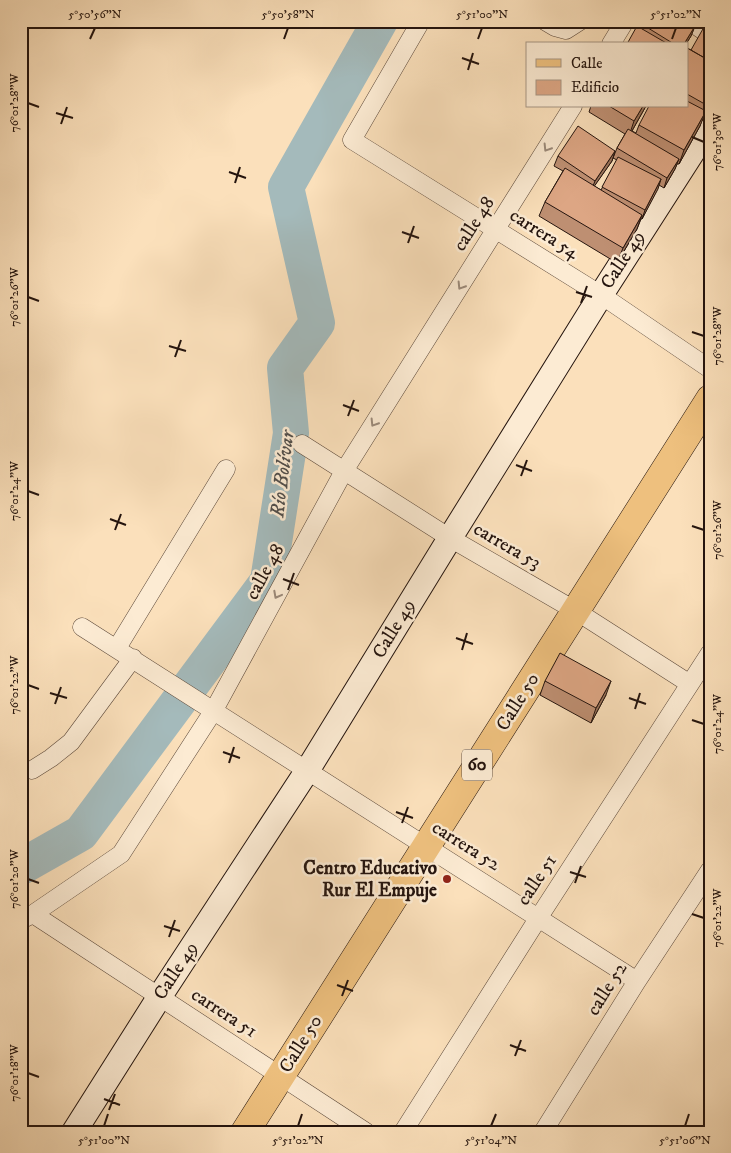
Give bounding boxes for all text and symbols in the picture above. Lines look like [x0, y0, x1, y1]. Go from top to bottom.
text: 5°50'56"N [68, 7, 122, 22]
text: 5°50'58"N [261, 7, 315, 22]
text: 5°51'00"N [456, 7, 508, 22]
text: 5°51'02"N [650, 7, 702, 22]
legend [526, 42, 688, 108]
text: Calle [571, 54, 603, 73]
text: 76°01'28"W [7, 72, 22, 133]
text: Edificio [571, 78, 619, 97]
text: 76°01'30"W [710, 112, 725, 171]
one-way arrow [544, 142, 553, 151]
street label: calle 48 [448, 192, 500, 256]
street label: carrera 54 [505, 204, 584, 265]
street label: Calle 49 [596, 227, 650, 293]
text: 76°01'26"W [7, 266, 22, 327]
one-way arrow [458, 280, 467, 289]
text: 76°01'28"W [710, 305, 725, 366]
one-way arrow [371, 418, 381, 427]
water label: Río Bolívar [265, 427, 301, 520]
text: 76°01'24"W [7, 460, 22, 521]
text: 76°01'26"W [710, 499, 725, 560]
street label: carrera 53 [469, 518, 545, 574]
street label: calle 48 [241, 540, 289, 604]
one-way arrow [273, 589, 283, 598]
street label: Calle 49 [368, 595, 420, 663]
text: 76°01'22"W [7, 654, 22, 714]
street label: Calle 50 [491, 669, 545, 735]
text: 76°01'24"W [710, 693, 725, 754]
road number: 60 [462, 750, 492, 780]
street label: carrera 52 [428, 816, 505, 876]
text: 76°01'20"W [7, 848, 22, 909]
street label: calle 51 [512, 850, 562, 910]
place label: Centro Educativo Rur El Empuje [303, 857, 437, 903]
marker: Centro Educativo Rur El Empuje [441, 873, 453, 885]
text: 76°01'22"W [710, 887, 725, 947]
street label: Calle 49 [149, 938, 203, 1004]
street label: calle 52 [582, 958, 633, 1020]
street label: carrera 51 [187, 983, 261, 1043]
street label: Calle 50 [274, 1011, 328, 1077]
text: 76°01'18"W [7, 1043, 22, 1102]
text: 5°51'00"N [78, 1133, 130, 1148]
text: 5°51'02"N [272, 1133, 324, 1148]
text: 5°51'04"N [465, 1133, 517, 1148]
text: 5°51'06"N [659, 1133, 711, 1148]

